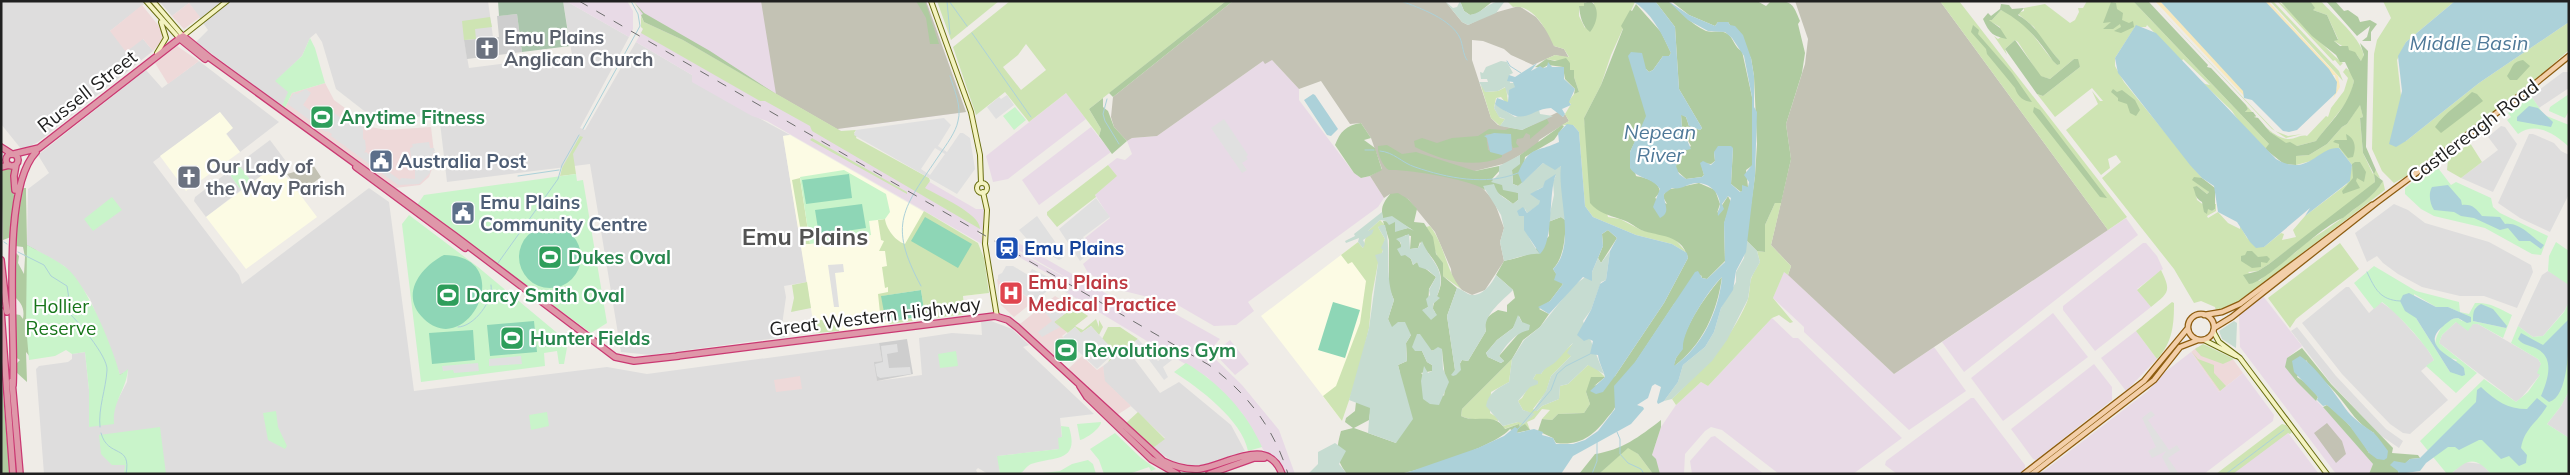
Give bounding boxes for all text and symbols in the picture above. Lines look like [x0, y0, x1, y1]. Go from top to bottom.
place label: Emu Plains Anglican Church [504, 25, 654, 71]
water label: Middle Basin [2410, 30, 2528, 55]
church icon: Emu Plains Anglican Church [474, 35, 500, 61]
street label: Russell Street [32, 44, 142, 137]
street label: Castlereagh Road [2403, 74, 2543, 188]
sports icon: Anytime Fitness [309, 104, 335, 130]
place label: Anytime Fitness [340, 105, 485, 129]
water label: Nepean River [1624, 119, 1696, 167]
public building icon: Australia Post [368, 148, 394, 174]
place label: Australia Post [398, 149, 526, 173]
place label: Our Lady of the Way Parish [206, 154, 345, 200]
church icon: Our Lady of the Way Parish [176, 164, 202, 190]
place label: Emu Plains Community Centre [480, 190, 648, 236]
public building icon: Emu Plains Community Centre [450, 200, 476, 226]
district label: Emu Plains [742, 221, 868, 251]
station icon: Emu Plains [994, 235, 1020, 261]
place label: Emu Plains [1024, 236, 1124, 260]
sports icon: Dukes Oval [537, 244, 563, 270]
place label: Dukes Oval [568, 245, 671, 269]
place label: Emu Plains Medical Practice [1028, 270, 1176, 316]
hospital icon: Emu Plains Medical Practice [998, 280, 1024, 306]
sports icon: Darcy Smith Oval [435, 282, 461, 308]
place label: Darcy Smith Oval [466, 283, 625, 307]
street label: Great Western Highway [768, 291, 982, 341]
park label: Hollier Reserve [26, 294, 96, 340]
sports icon: Hunter Fields [499, 325, 525, 351]
place label: Hunter Fields [530, 326, 650, 350]
sports icon: Revolutions Gym [1053, 337, 1079, 363]
place label: Revolutions Gym [1084, 338, 1236, 362]

